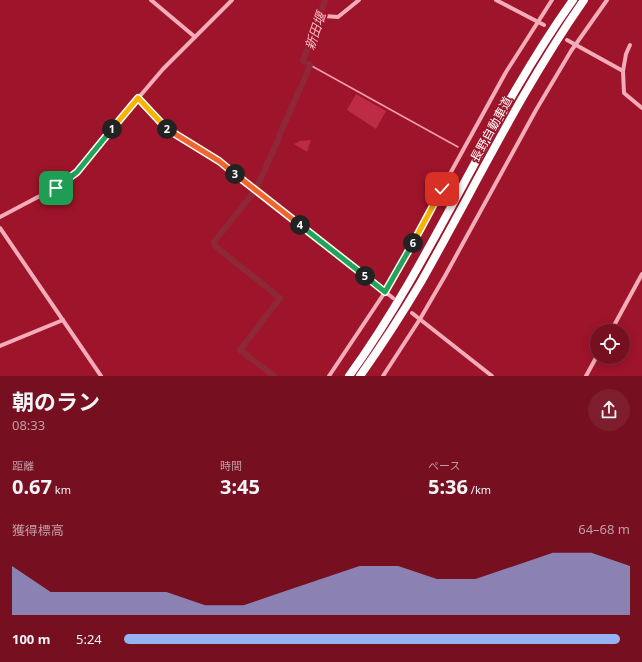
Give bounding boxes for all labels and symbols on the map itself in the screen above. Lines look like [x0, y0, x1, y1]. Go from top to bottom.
water label: 新田堰 [300, 8, 331, 52]
street label: 長野自動車道 [466, 93, 516, 165]
pin: 1 [102, 119, 122, 139]
pin: 2 [157, 119, 177, 139]
pin: 3 [225, 164, 245, 184]
pin [39, 171, 73, 205]
pin [425, 172, 459, 206]
pin: 4 [290, 215, 310, 235]
pin: 6 [403, 233, 423, 253]
pin: 5 [355, 266, 375, 286]

